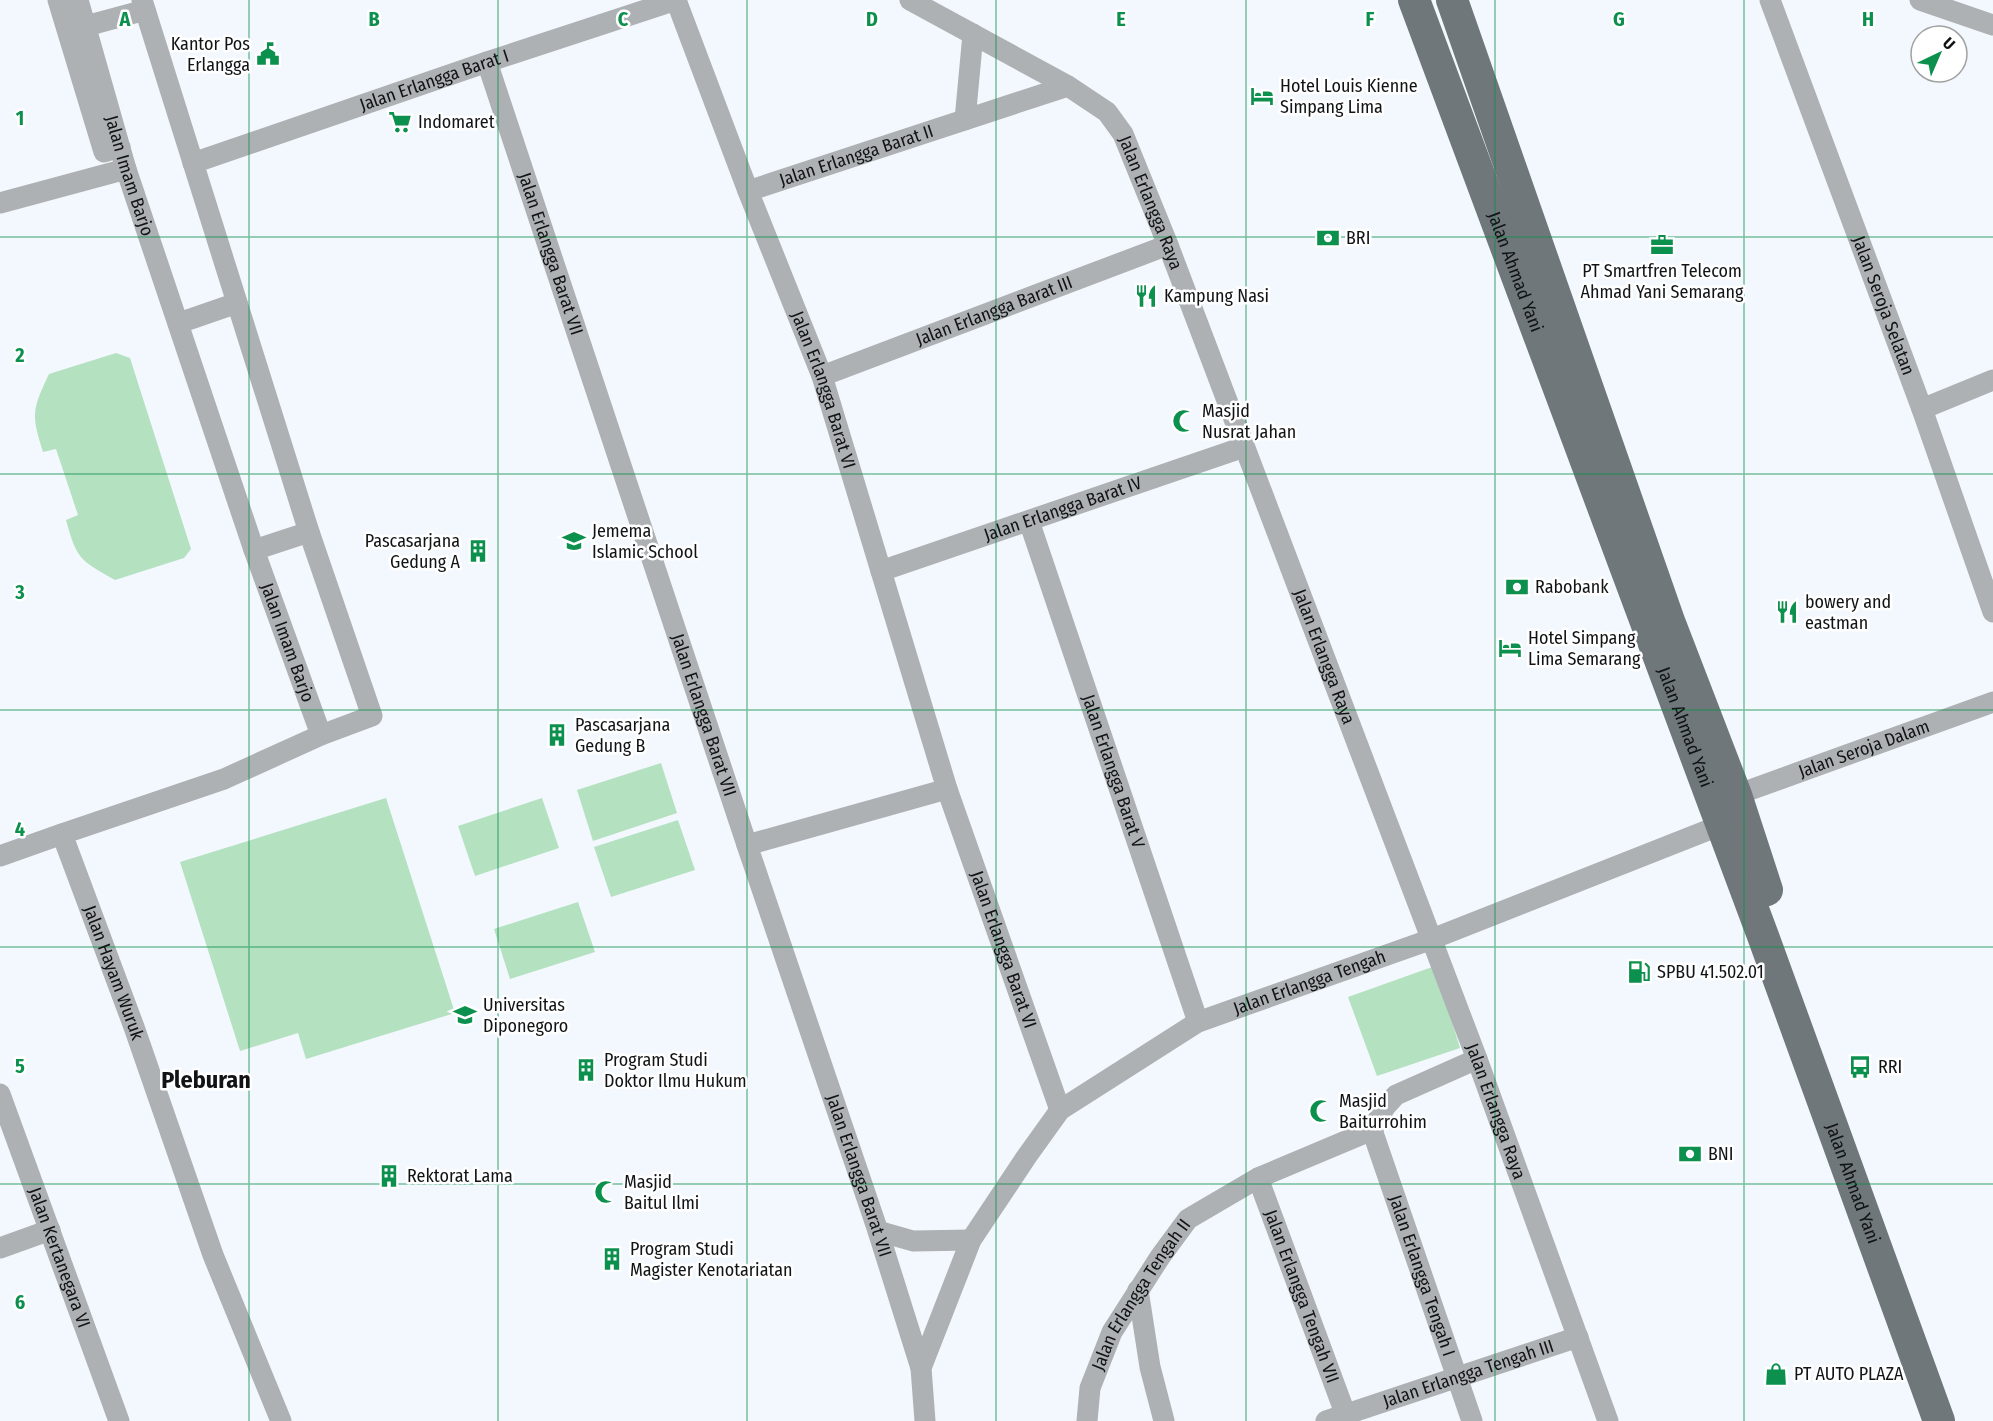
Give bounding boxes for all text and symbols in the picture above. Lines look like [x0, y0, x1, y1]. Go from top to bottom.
text: A [119, 7, 132, 31]
text: B [368, 7, 380, 31]
text: C [618, 7, 629, 31]
text: D [866, 7, 878, 31]
text: E [1116, 7, 1126, 31]
text: F [1366, 7, 1375, 31]
text: G [1613, 7, 1625, 31]
text: H [1862, 7, 1874, 31]
north arrow [1909, 24, 1969, 84]
place label: Kantor Pos Erlangga [171, 33, 250, 76]
text: U [1939, 33, 1959, 54]
public building icon: Kantor Pos Erlangga [255, 41, 281, 67]
street label: Jalan Erlangga Barat I [357, 45, 512, 116]
place label: Hotel Louis Kienne Simpang Lima [1280, 75, 1418, 118]
hotel icon: Hotel Louis Kienne Simpang Lima [1249, 83, 1275, 109]
text: 1 [16, 106, 24, 130]
supermarket icon: Indomaret [387, 109, 413, 135]
place label: Indomaret [418, 111, 495, 133]
street label: Jalan Imam Barjo [100, 113, 159, 239]
street label: Jalan Erlangga Barat II [776, 120, 936, 191]
street label: Jalan Erlangga Raya [1114, 132, 1187, 273]
street label: Jalan Erlangga Barat VII [513, 170, 588, 338]
street label: Jalan Ahmad Yani [1483, 209, 1548, 335]
bank icon: BRI [1315, 225, 1341, 251]
place label: BRI [1346, 227, 1370, 249]
office icon: PT Smartfren Telecom Ahmad Yani Semarang [1649, 232, 1675, 258]
street label: Jalan Seroja Selatan [1848, 233, 1919, 378]
place label: PT Smartfren Telecom Ahmad Yani Semarang [1580, 260, 1744, 303]
street label: Jalan Erlangga Barat III [913, 271, 1075, 350]
restaurant icon: Kampung Nasi [1133, 283, 1159, 309]
place label: Kampung Nasi [1164, 285, 1269, 307]
street label: Jalan Erlangga Barat VI [786, 308, 860, 471]
text: 2 [14, 343, 25, 367]
place label: Masjid Nusrat Jahan [1202, 400, 1296, 443]
mosque icon: Masjid Nusrat Jahan [1171, 408, 1197, 434]
street label: Jalan Erlangga Barat IV [981, 472, 1145, 546]
place label: Jemema Islamic School [592, 520, 698, 563]
school or university icon: Jemema Islamic School [561, 528, 587, 554]
place label: Pascasarjana Gedung A [365, 530, 461, 573]
building icon: Pascasarjana Gedung A [465, 538, 491, 564]
bank icon: Rabobank [1504, 574, 1530, 600]
place label: Rabobank [1535, 576, 1609, 598]
text: 3 [14, 580, 25, 604]
street label: Jalan Imam Barjo [256, 580, 319, 705]
street label: Jalan Erlangga Raya [1289, 586, 1360, 727]
place label: bowery and eastman [1805, 591, 1891, 634]
restaurant icon: bowery and eastman [1774, 599, 1800, 625]
place label: Hotel Simpang Lima Semarang [1528, 627, 1641, 670]
street label: Jalan Erlangga Barat VII [667, 631, 741, 799]
hotel icon: Hotel Simpang Lima Semarang [1497, 635, 1523, 661]
street label: Jalan Ahmad Yani [1653, 664, 1718, 790]
street label: Jalan Erlangga Barat V [1077, 692, 1150, 852]
place label: Pascasarjana Gedung B [575, 714, 670, 757]
street label: Jalan Seroja Dalam [1795, 715, 1932, 783]
building icon: Pascasarjana Gedung B [544, 722, 570, 748]
text: 4 [15, 817, 25, 841]
street label: Jalan Erlangga Barat VI [966, 868, 1041, 1031]
street label: Jalan Hayam Wuruk [79, 902, 149, 1043]
street label: Jalan Erlangga Tengah [1230, 945, 1389, 1020]
fuel station icon: SPBU 41.502.01 [1626, 959, 1652, 985]
place label: SPBU 41.502.01 [1657, 961, 1764, 983]
place label: Universitas Diponegoro [483, 994, 568, 1037]
school or university icon: Universitas Diponegoro [452, 1002, 478, 1028]
street label: Jalan Erlangga Raya [1461, 1040, 1531, 1182]
place label: Program Studi Doktor Ilmu Hukum [604, 1049, 747, 1092]
text: 5 [15, 1054, 25, 1078]
bus stop icon: RRI [1847, 1054, 1873, 1080]
place label: RRI [1878, 1056, 1902, 1078]
building icon: Program Studi Doktor Ilmu Hukum [573, 1057, 599, 1083]
district label: Pleburan [161, 1066, 251, 1094]
place label: Masjid Baiturrohim [1339, 1090, 1427, 1133]
street label: Jalan Erlangga Barat VII [821, 1091, 896, 1259]
mosque icon: Masjid Baiturrohim [1308, 1098, 1334, 1124]
street label: Jalan Ahmad Yani [1821, 1120, 1885, 1247]
bank icon: BNI [1677, 1141, 1703, 1167]
place label: BNI [1708, 1143, 1734, 1165]
building icon: Rektorat Lama [376, 1163, 402, 1189]
place label: Rektorat Lama [407, 1165, 513, 1187]
place label: Masjid Baitul Ilmi [624, 1171, 699, 1214]
mosque icon: Masjid Baitul Ilmi [593, 1179, 619, 1205]
street label: Jalan Kertanegara VI [24, 1184, 95, 1331]
street label: Jalan Erlangga Tengah I [1384, 1192, 1460, 1359]
street label: Jalan Erlangga Tengah VII [1260, 1206, 1344, 1386]
street label: Jalan Erlangga Tengah II [1087, 1215, 1195, 1373]
place label: Program Studi Magister Kenotariatan [630, 1238, 793, 1281]
building icon: Program Studi Magister Kenotariatan [599, 1246, 625, 1272]
text: 6 [15, 1290, 25, 1314]
street label: Jalan Erlangga Tengah III [1380, 1335, 1557, 1412]
shop icon: PT AUTO PLAZA [1763, 1361, 1789, 1387]
place label: PT AUTO PLAZA [1794, 1363, 1904, 1385]

